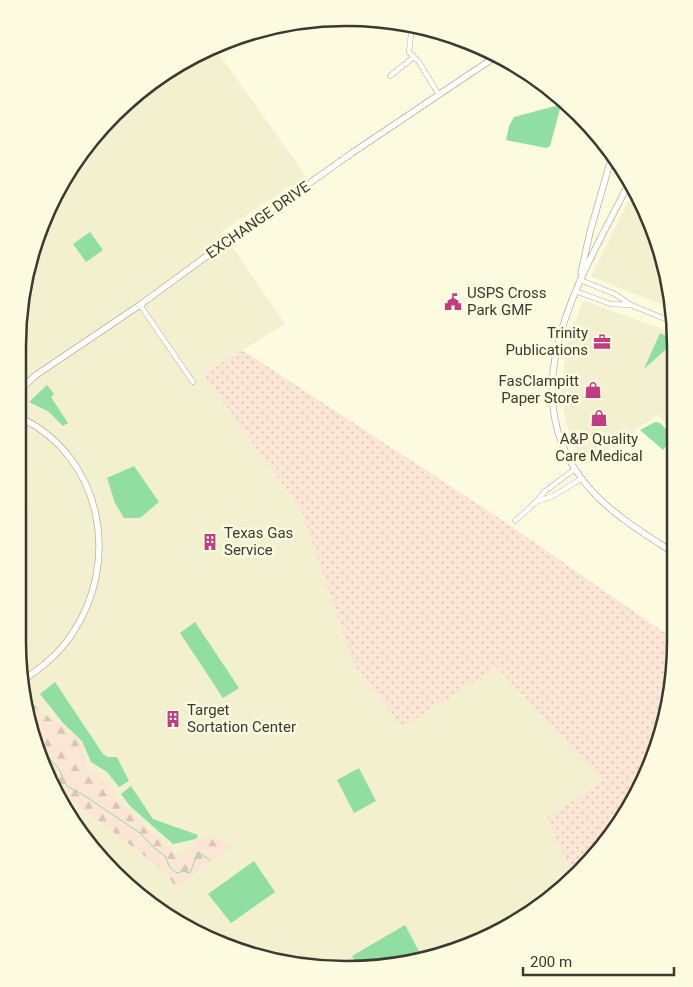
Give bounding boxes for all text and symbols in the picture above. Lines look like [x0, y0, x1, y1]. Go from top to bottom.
street label: EXCHANGE DRIVE [203, 177, 314, 263]
place label: USPS Cross Park GMF [467, 284, 546, 319]
public building icon: USPS Cross Park GMF [443, 292, 463, 312]
place label: Trinity Publications [505, 324, 588, 359]
office icon: Trinity Publications [592, 332, 612, 352]
place label: FasClampitt Paper Store [498, 372, 579, 407]
shop icon: FasClampitt Paper Store [583, 380, 603, 400]
shop icon: A&P Quality Care Medical [589, 408, 609, 428]
place label: A&P Quality Care Medical [555, 430, 643, 465]
place label: Texas Gas Service [224, 524, 293, 559]
building icon: Texas Gas Service [200, 532, 220, 552]
place label: Target Sortation Center [187, 701, 296, 736]
building icon: Target Sortation Center [163, 709, 183, 729]
scale bar [523, 944, 674, 976]
text: 200 m [530, 953, 572, 971]

